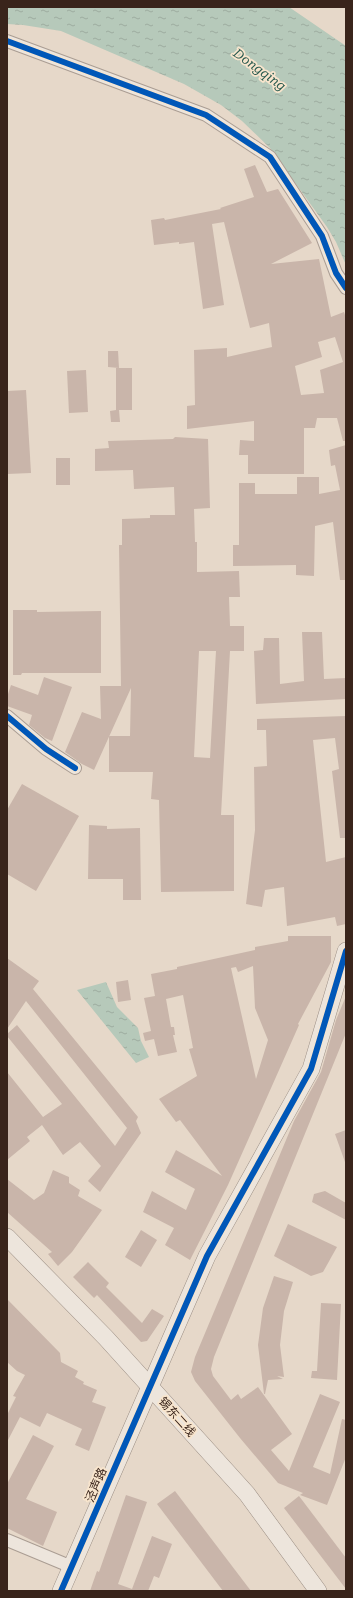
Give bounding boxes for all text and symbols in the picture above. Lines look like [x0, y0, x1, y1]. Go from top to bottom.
water label: Dongqing [230, 45, 289, 94]
street label: 锡东二线 [156, 1394, 198, 1440]
street label: 泾声路 [83, 1466, 109, 1504]

